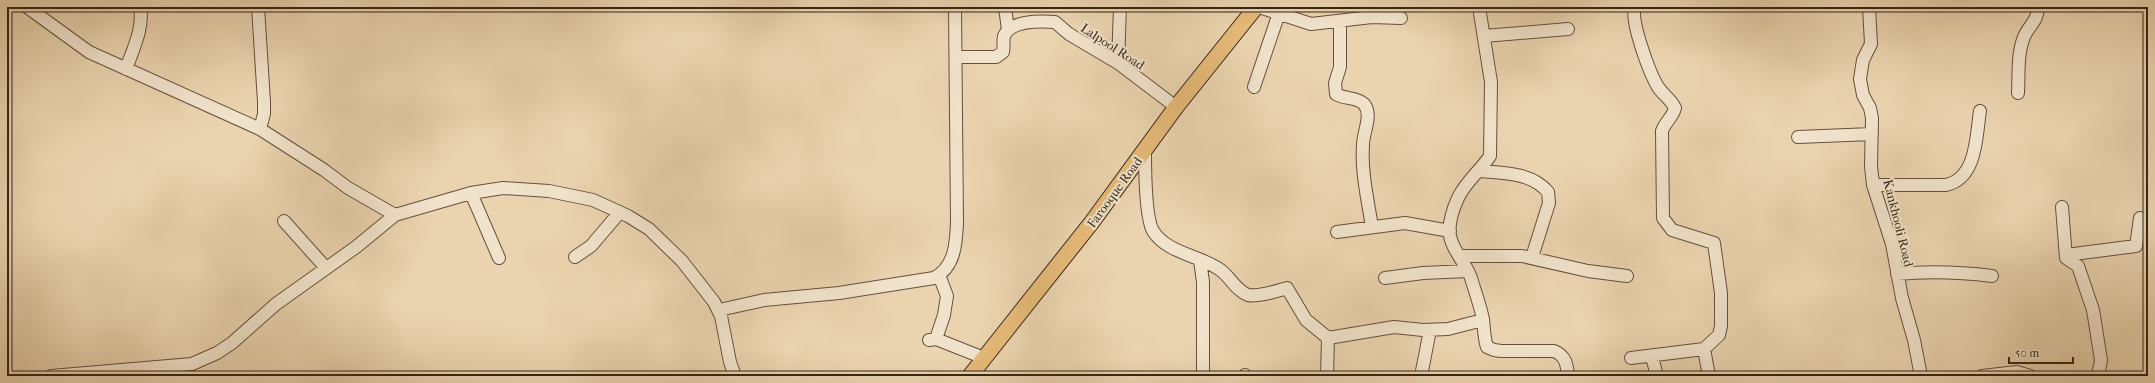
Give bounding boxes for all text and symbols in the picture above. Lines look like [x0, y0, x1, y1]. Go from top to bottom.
street label: Lalpool Road [1078, 20, 1148, 73]
street label: Farooque Road [1084, 153, 1146, 231]
street label: Kankhooli Road [1880, 178, 1917, 269]
scale bar [2009, 339, 2073, 365]
text: 50 m [2015, 346, 2039, 360]

